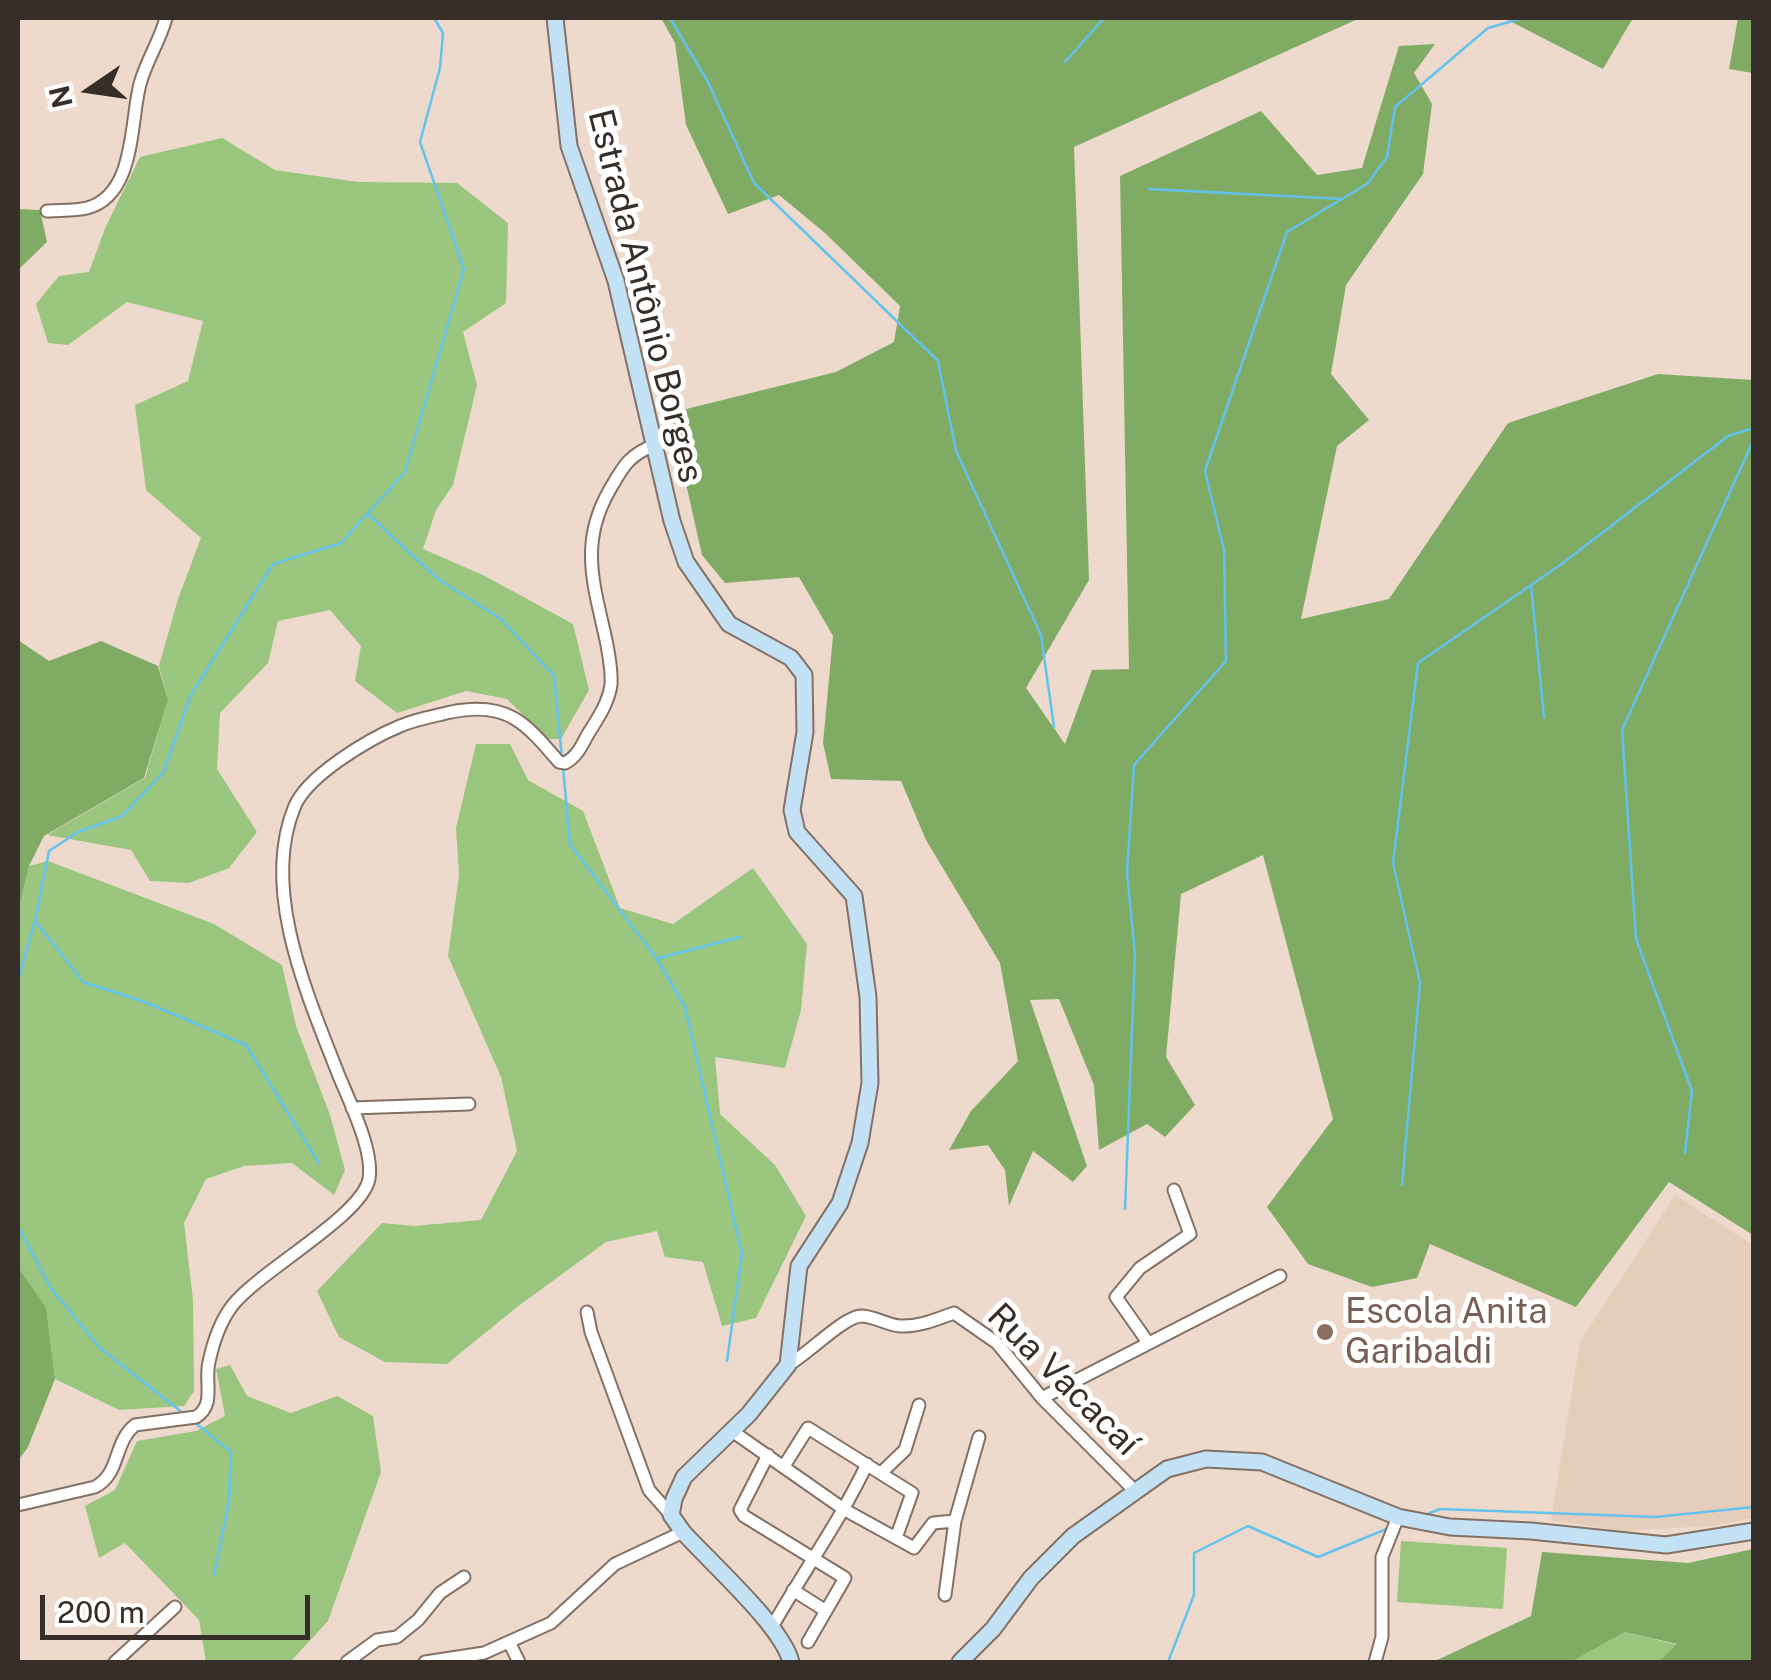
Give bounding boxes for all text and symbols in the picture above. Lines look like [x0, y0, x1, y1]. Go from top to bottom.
north arrow [40, 40, 140, 140]
text: N [42, 82, 79, 111]
street label: Estrada Antônio Borges [578, 105, 712, 487]
place label: Escola Anita Garibaldi [1345, 1291, 1548, 1373]
street label: Rua Vacacaí [978, 1295, 1148, 1465]
marker: Escola Anita Garibaldi [1314, 1321, 1336, 1343]
scale bar [45, 1575, 315, 1637]
text: 200 m [57, 1594, 145, 1630]

